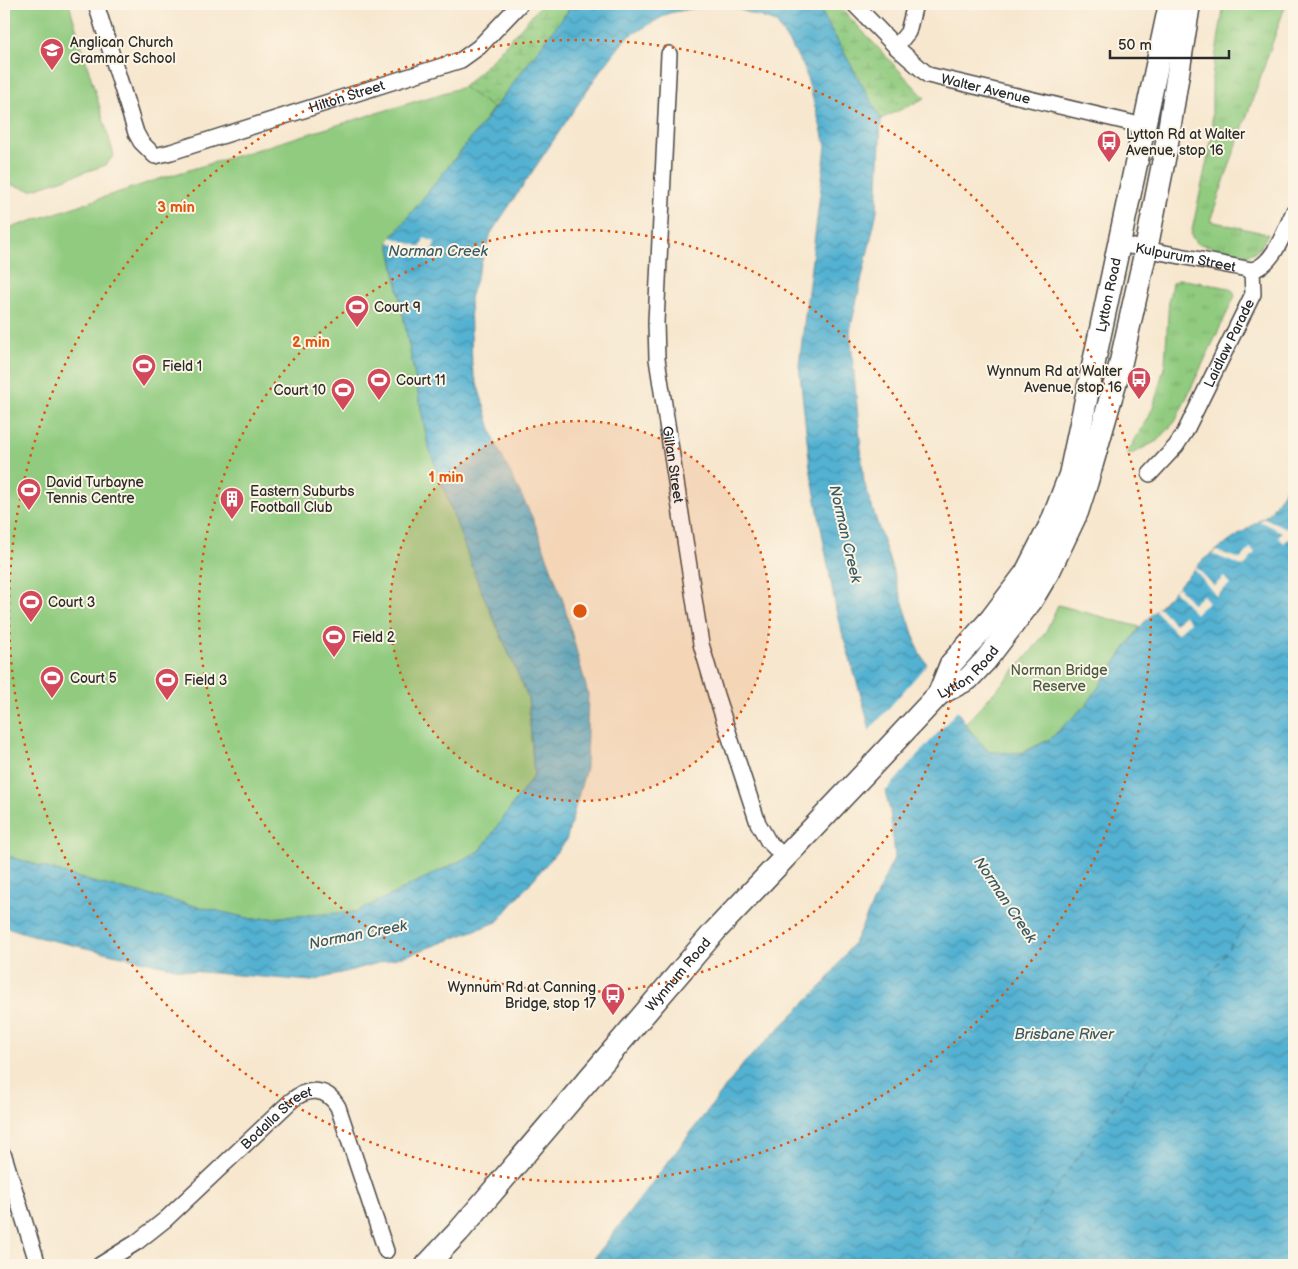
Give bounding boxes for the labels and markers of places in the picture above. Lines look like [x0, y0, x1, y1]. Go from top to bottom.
place label: Anglican Church Grammar School [70, 34, 176, 67]
school or university icon: Anglican Church Grammar School [39, 37, 65, 71]
place label: Lytton Rd at Walter Avenue, stop 16 [1126, 126, 1246, 159]
bus stop icon: Lytton Rd at Walter Avenue, stop 16 [1096, 129, 1122, 163]
sports icon: Court 9 [344, 294, 370, 328]
place label: Court 9 [374, 299, 421, 316]
sports icon: Field 1 [131, 353, 157, 387]
place label: Field 1 [162, 358, 202, 375]
place label: Wynnum Rd at Walter Avenue, stop 16 [987, 363, 1123, 396]
bus stop icon: Wynnum Rd at Walter Avenue, stop 16 [1126, 366, 1152, 400]
sports icon: Court 11 [366, 367, 392, 401]
place label: Court 11 [396, 372, 446, 389]
sports icon: Court 10 [330, 377, 356, 411]
place label: Court 10 [274, 382, 326, 399]
place label: David Turbayne Tennis Centre [46, 474, 144, 507]
sports icon: David Turbayne Tennis Centre [16, 477, 42, 511]
place label: Eastern Suburbs Football Club [250, 483, 354, 516]
building icon: Eastern Suburbs Football Club [219, 486, 245, 520]
sports icon: Court 3 [18, 589, 44, 623]
place label: Court 3 [48, 594, 95, 611]
centre of rings [571, 602, 589, 620]
sports icon: Field 2 [321, 624, 347, 658]
place label: Field 2 [352, 629, 396, 646]
sports icon: Court 5 [39, 665, 65, 699]
sports icon: Field 3 [154, 667, 180, 701]
place label: Court 5 [70, 670, 117, 687]
place label: Field 3 [184, 672, 227, 689]
place label: Wynnum Rd at Canning Bridge, stop 17 [448, 979, 596, 1012]
bus stop icon: Wynnum Rd at Canning Bridge, stop 17 [600, 982, 626, 1016]

